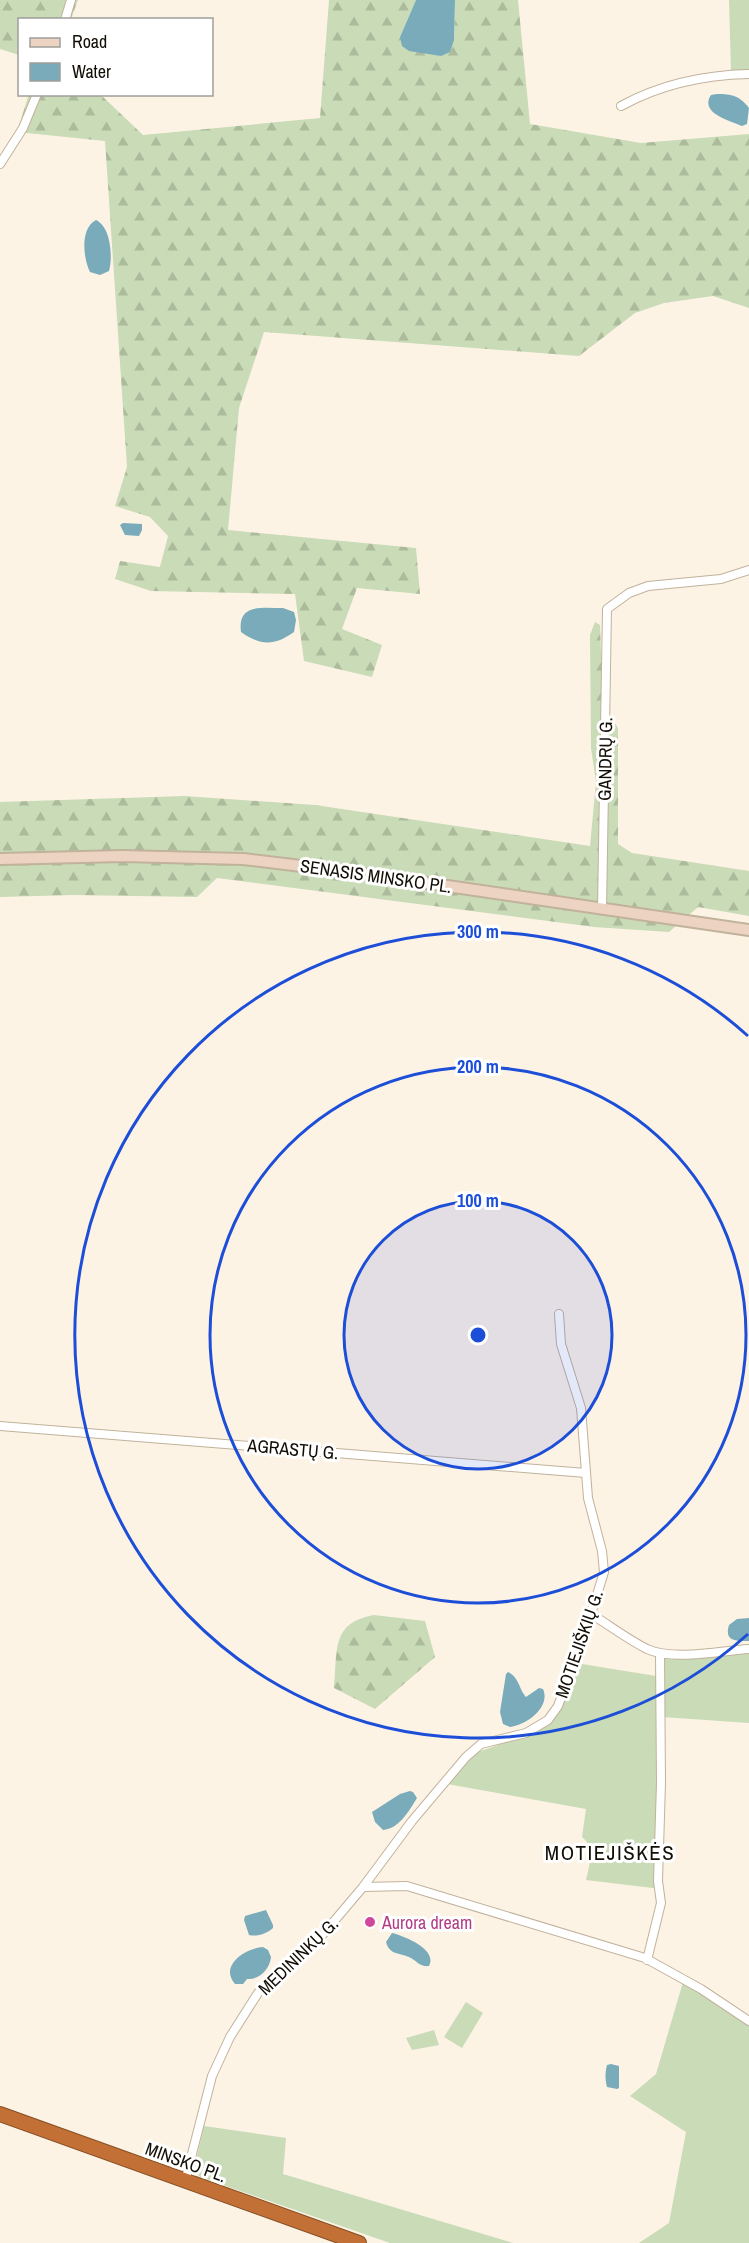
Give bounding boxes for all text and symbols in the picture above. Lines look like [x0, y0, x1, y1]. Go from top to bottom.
legend [18, 18, 213, 96]
text: Road [72, 29, 107, 54]
text: Water [72, 59, 111, 84]
street label: GANDRŲ G. [592, 717, 618, 801]
street label: SENASIS MINSKO PL. [299, 853, 453, 899]
text: 300 m [457, 919, 499, 944]
text: 200 m [457, 1054, 499, 1079]
text: 100 m [457, 1188, 499, 1213]
centre of rings [468, 1325, 488, 1345]
street label: AGRASTŲ G. [246, 1432, 339, 1465]
street label: MOTIEJIŠKIŲ G. [549, 1587, 609, 1701]
district label: MOTIEJIŠKĖS [545, 1838, 675, 1867]
place label: Aurora dream [381, 1910, 472, 1935]
street label: MEDININKŲ G. [252, 1911, 344, 2001]
marker: Aurora dream [363, 1915, 377, 1929]
street label: MINSKO PL. [142, 2136, 230, 2188]

